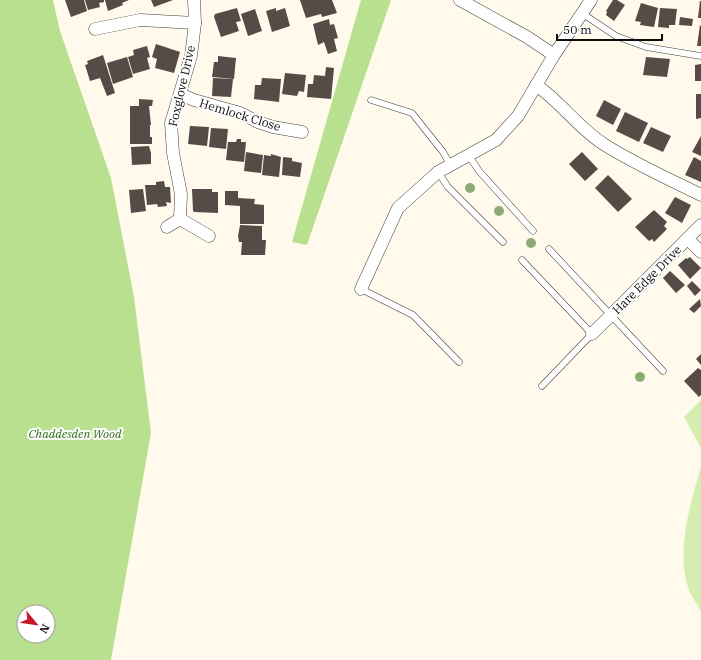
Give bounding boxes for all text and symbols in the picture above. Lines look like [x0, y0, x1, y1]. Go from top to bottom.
scale bar [557, 16, 662, 42]
text: 50 m [563, 22, 592, 37]
street label: Foxglove Drive [165, 44, 198, 128]
street label: Hemlock Close [198, 95, 283, 134]
street label: Hare Edge Drive [609, 242, 684, 317]
park label: Chaddesden Wood [29, 426, 122, 441]
north arrow [16, 604, 56, 644]
text: N [36, 622, 53, 636]

